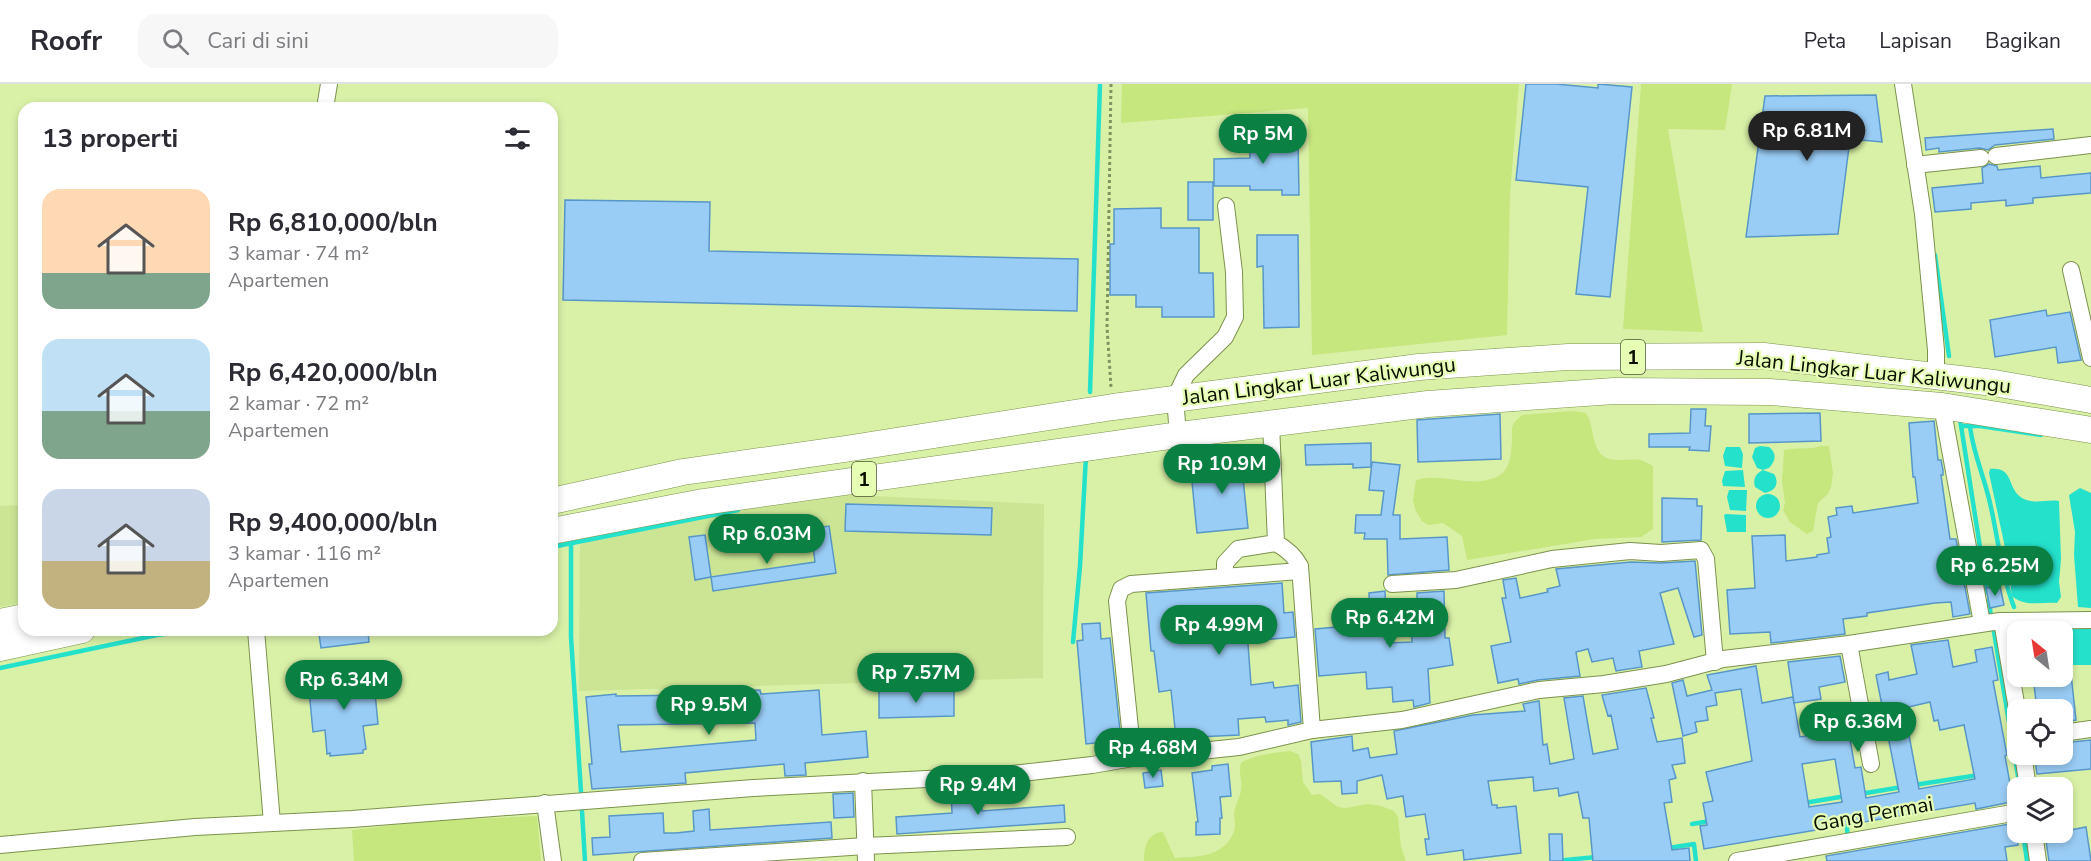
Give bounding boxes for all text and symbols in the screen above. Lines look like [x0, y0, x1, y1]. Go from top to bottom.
search box [138, 14, 558, 68]
text: Roofr [30, 22, 102, 60]
icon: search [159, 25, 192, 58]
text: Cari di sini [207, 26, 309, 56]
text: Peta [1804, 27, 1846, 55]
text: Lapisan [1879, 27, 1952, 55]
text: Bagikan [1985, 27, 2061, 55]
pin: Rp 6.81M [1745, 111, 1869, 162]
pin: Rp 5M [1221, 114, 1305, 165]
text: Rp 6.81M [1762, 117, 1852, 144]
text: Rp 5M [1233, 120, 1293, 147]
text: 13 properti [42, 121, 178, 156]
icon: filters [501, 122, 534, 155]
text: Rp 6,810,000/bln [228, 205, 438, 240]
icon: home [90, 213, 162, 285]
text: 3 kamar · 74 m² [228, 240, 369, 267]
text: Apartemen [228, 267, 329, 294]
road number: 1 [1621, 340, 1645, 374]
street label: Jalan Lingkar Luar Kaliwungu [1735, 344, 2012, 400]
street label: Jalan Lingkar Luar Kaliwungu [1180, 350, 1457, 412]
text: Rp 6,420,000/bln [228, 355, 438, 390]
icon: home [90, 363, 162, 435]
text: 2 kamar · 72 m² [228, 390, 369, 417]
text: Apartemen [228, 417, 329, 444]
pin: Rp 10.9M [1160, 444, 1284, 495]
text: Rp 10.9M [1177, 450, 1267, 477]
road number: 1 [852, 462, 876, 496]
text: Rp 9,400,000/bln [228, 505, 438, 540]
icon: home [90, 513, 162, 585]
pin: Rp 6.03M [705, 514, 829, 565]
text: Rp 6.03M [722, 520, 812, 547]
text: 3 kamar · 116 m² [228, 540, 381, 567]
pin: Rp 6.25M [1933, 546, 2057, 597]
text: Rp 6.25M [1950, 552, 2040, 579]
text: Apartemen [228, 567, 329, 594]
pin: Rp 6.42M [1328, 598, 1452, 649]
text: Rp 6.42M [1345, 604, 1435, 631]
pin: Rp 4.99M [1157, 605, 1281, 656]
text: Rp 4.99M [1174, 611, 1264, 638]
north arrow [2007, 621, 2073, 687]
map controls [2007, 621, 2073, 843]
pin: Rp 7.57M [854, 653, 978, 704]
text: Rp 7.57M [871, 659, 961, 686]
pin: Rp 6.34M [282, 660, 406, 711]
text: Rp 6.34M [299, 666, 389, 693]
pin: Rp 9.5M [654, 685, 764, 736]
text: Rp 9.5M [670, 691, 748, 718]
button: locate [2007, 699, 2073, 765]
pin: Rp 6.36M [1796, 702, 1920, 753]
text: Rp 6.36M [1813, 708, 1903, 735]
pin: Rp 4.68M [1091, 728, 1215, 779]
text: Rp 4.68M [1108, 734, 1198, 761]
pin: Rp 9.4M [923, 765, 1033, 816]
text: Rp 9.4M [939, 771, 1017, 798]
button: layers [2007, 777, 2073, 843]
street label: Gang Permai [1811, 790, 1935, 838]

